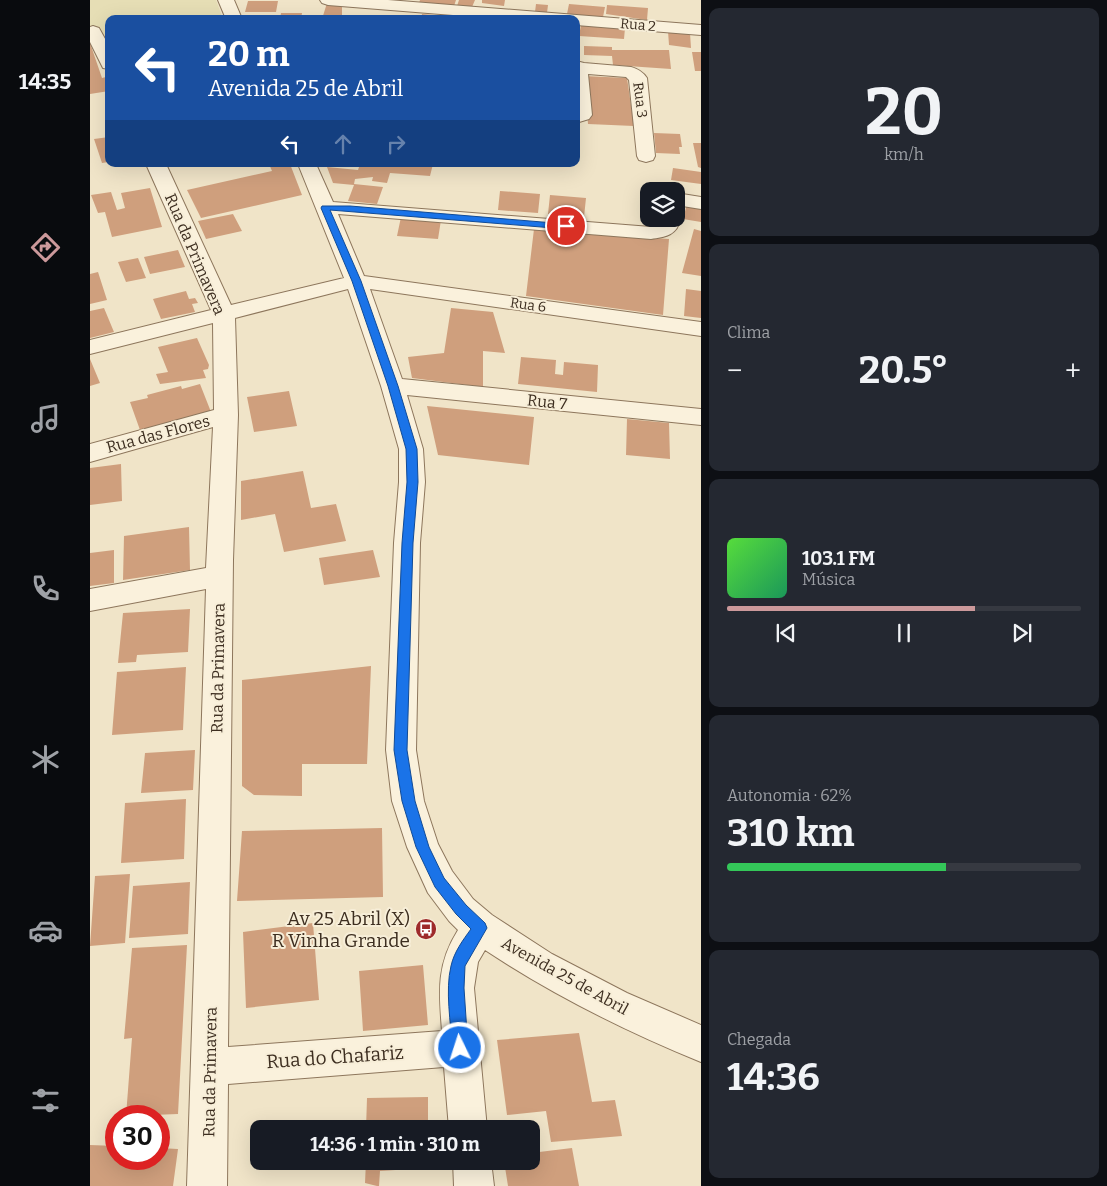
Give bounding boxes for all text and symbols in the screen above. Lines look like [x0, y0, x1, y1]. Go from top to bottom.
street label: Rua 2 [619, 15, 657, 35]
text: 20 m [208, 33, 290, 75]
icon: left [125, 35, 190, 100]
text: 14:35 [19, 68, 71, 95]
text: 20 [865, 73, 943, 151]
text: Avenida 25 de Abril [208, 75, 403, 102]
street label: Rua 3 [629, 81, 651, 119]
icon: left [276, 130, 304, 158]
icon: ahead [329, 130, 357, 158]
icon: right [382, 130, 410, 158]
text: km/h [884, 145, 924, 164]
map controls [640, 182, 685, 227]
button: layers [640, 182, 685, 227]
street label: Rua da Primavera [161, 190, 229, 318]
pin [545, 205, 587, 247]
icon: arrive [552, 212, 580, 240]
icon: directions [28, 230, 63, 265]
street label: Rua 6 [509, 294, 547, 316]
text: Clima [727, 323, 770, 342]
text: 20.5° [859, 347, 949, 393]
text: − [727, 354, 742, 387]
text: + [1065, 354, 1081, 387]
street label: Rua 7 [526, 390, 568, 414]
icon: music [28, 401, 63, 436]
street label: Rua das Flores [104, 411, 212, 457]
text: 103.1 FM [802, 547, 875, 570]
text: Música [802, 570, 855, 589]
icon: phone [28, 571, 63, 606]
street label: Rua da Primavera [207, 603, 229, 733]
icon: previous [772, 619, 800, 647]
icon: pause [890, 619, 918, 647]
icon: next [1008, 619, 1036, 647]
icon: climate [28, 742, 63, 777]
text: Autonomia · 62% [727, 786, 852, 805]
text: 310 km [727, 810, 855, 856]
place label: Av 25 Abril (X) R Vinha Grande [272, 907, 410, 952]
icon: car [28, 913, 63, 948]
bus stop icon: Av 25 Abril (X) R Vinha Grande [414, 917, 438, 941]
street label: Avenida 25 de Abril [498, 933, 632, 1019]
street label: Rua da Primavera [199, 1007, 221, 1137]
position arrow [433, 1021, 485, 1073]
text: Chegada [727, 1030, 791, 1049]
street label: Rua do Chafariz [265, 1041, 405, 1073]
text: 14:36 [727, 1054, 820, 1100]
icon: filters [28, 1083, 63, 1118]
speed limit sign: 30 [105, 1105, 170, 1170]
text: 14:36 · 1 min · 310 m [310, 1133, 480, 1156]

